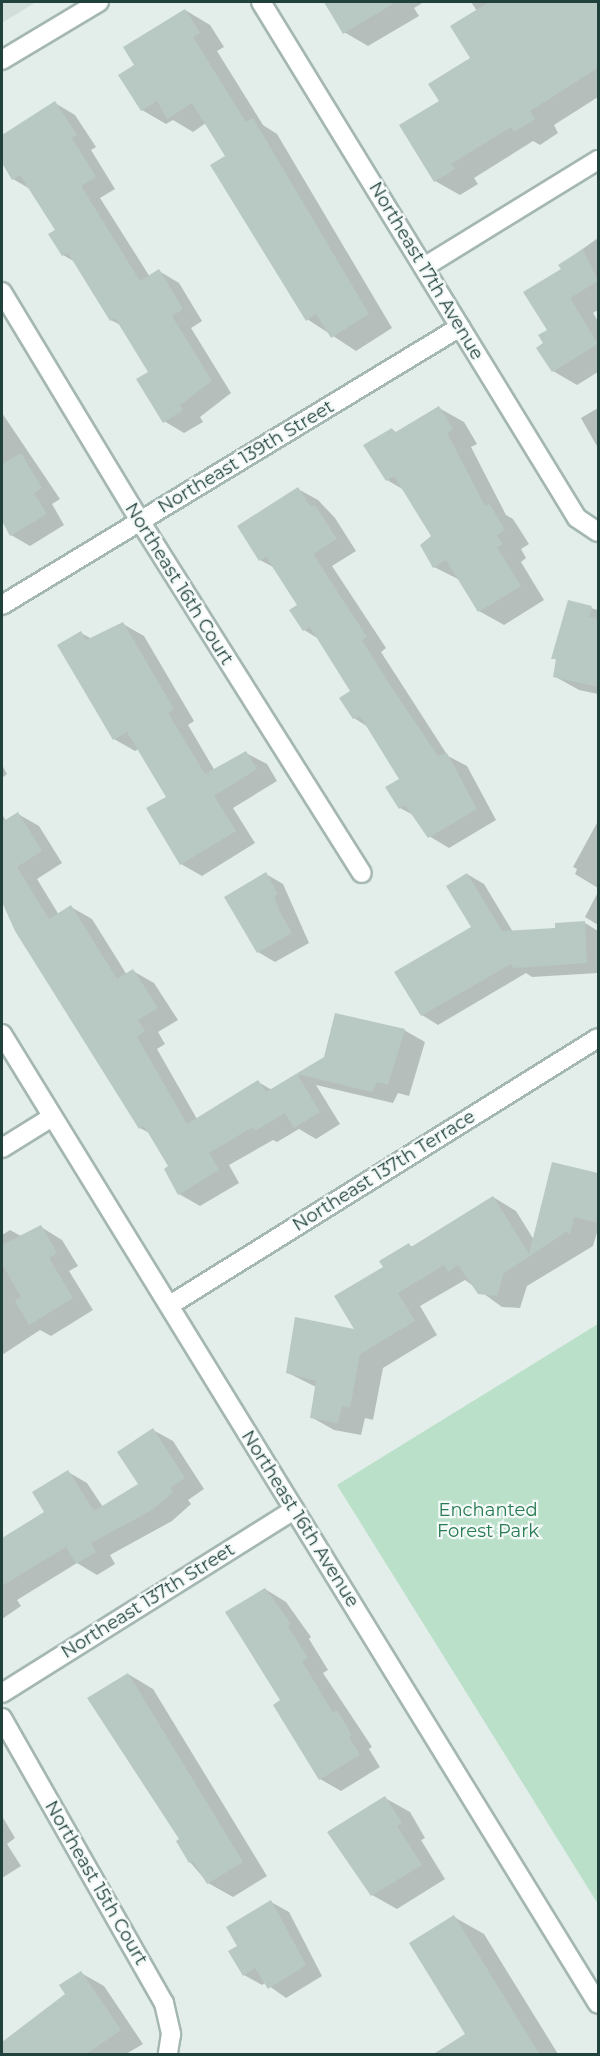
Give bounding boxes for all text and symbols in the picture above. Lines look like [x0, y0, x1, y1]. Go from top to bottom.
street label: Northeast 17th Avenue [364, 178, 488, 364]
street label: Northeast 139th Street [154, 396, 338, 518]
street label: Northeast 16th Court [120, 499, 238, 669]
street label: Northeast 137th Terrace [289, 1106, 479, 1236]
street label: Northeast 16th Avenue [237, 1427, 363, 1611]
park label: Enchanted Forest Park [437, 1500, 539, 1543]
street label: Northeast 137th Street [57, 1539, 239, 1663]
street label: Northeast 15th Court [40, 1797, 152, 1969]

